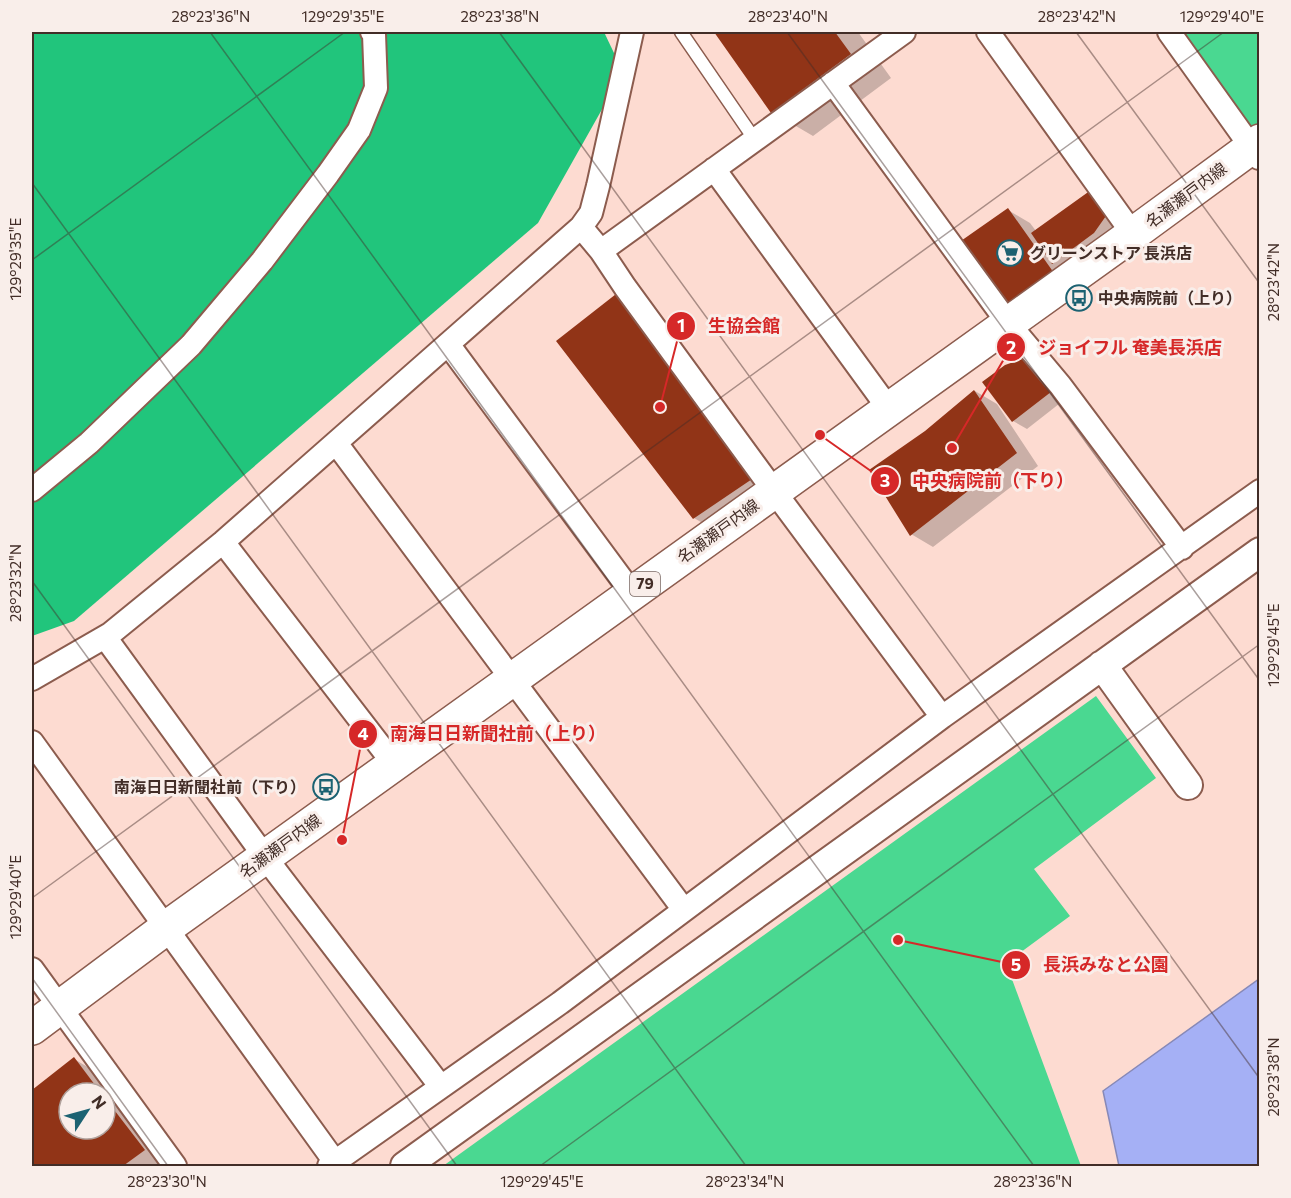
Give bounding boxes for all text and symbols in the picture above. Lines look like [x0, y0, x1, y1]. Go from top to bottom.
text: 28°23'36"N [172, 7, 250, 25]
text: 129°29'35"E [302, 7, 385, 25]
text: 28°23'38"N [461, 7, 539, 25]
text: 28°23'40"N [748, 7, 828, 25]
text: 28°23'42"N [1038, 7, 1116, 25]
text: 129°29'40"E [1180, 7, 1264, 25]
street label: 名瀬瀬戸内線 [1142, 158, 1230, 231]
text: 129°29'35"E [6, 217, 24, 300]
supermarket icon: グリーンストア 長浜店 [995, 238, 1025, 268]
place label: グリーンストア 長浜店 [1030, 243, 1192, 262]
text: 28°23'42"N [1264, 243, 1282, 321]
bus stop icon: 中央病院前（上り） [1064, 283, 1094, 313]
place label: 中央病院前（上り） [1098, 288, 1242, 307]
callout: 生協会館 [666, 308, 792, 344]
text: 1 [677, 314, 685, 336]
text: 生協会館 [708, 314, 780, 336]
callout: ジョイフル 奄美長浜店 [996, 329, 1234, 365]
text: 2 [1006, 336, 1016, 358]
text: ジョイフル 奄美長浜店 [1038, 336, 1222, 358]
callout: 中央病院前（下り） [870, 463, 1086, 499]
text: 3 [880, 469, 890, 491]
text: 中央病院前（下り） [912, 469, 1074, 491]
street label: 名瀬瀬戸内線 [673, 495, 762, 566]
text: 28°23'32"N [6, 544, 24, 622]
road number: 79 [630, 572, 660, 596]
text: 129°29'45"E [1264, 603, 1282, 687]
callout: 南海日日新聞社前（上り） [348, 716, 618, 752]
text: 4 [357, 722, 369, 744]
text: 南海日日新聞社前（上り） [390, 722, 606, 744]
bus stop icon: 南海日日新聞社前（下り） [311, 772, 341, 802]
place label: 南海日日新聞社前（下り） [114, 777, 306, 796]
street label: 名瀬瀬戸内線 [235, 810, 324, 881]
text: 129°29'40"E [6, 855, 24, 939]
callout: 長浜みなと公園 [1001, 947, 1181, 983]
text: 5 [1011, 953, 1021, 975]
text: 長浜みなと公園 [1043, 953, 1169, 975]
text: 28°23'38"N [1264, 1038, 1282, 1116]
north arrow [57, 1081, 117, 1141]
text: N [88, 1091, 111, 1112]
text: 28°23'30"N [127, 1172, 207, 1190]
text: 129°29'45"E [500, 1172, 584, 1190]
text: 28°23'34"N [706, 1172, 784, 1190]
text: 28°23'36"N [994, 1172, 1072, 1190]

